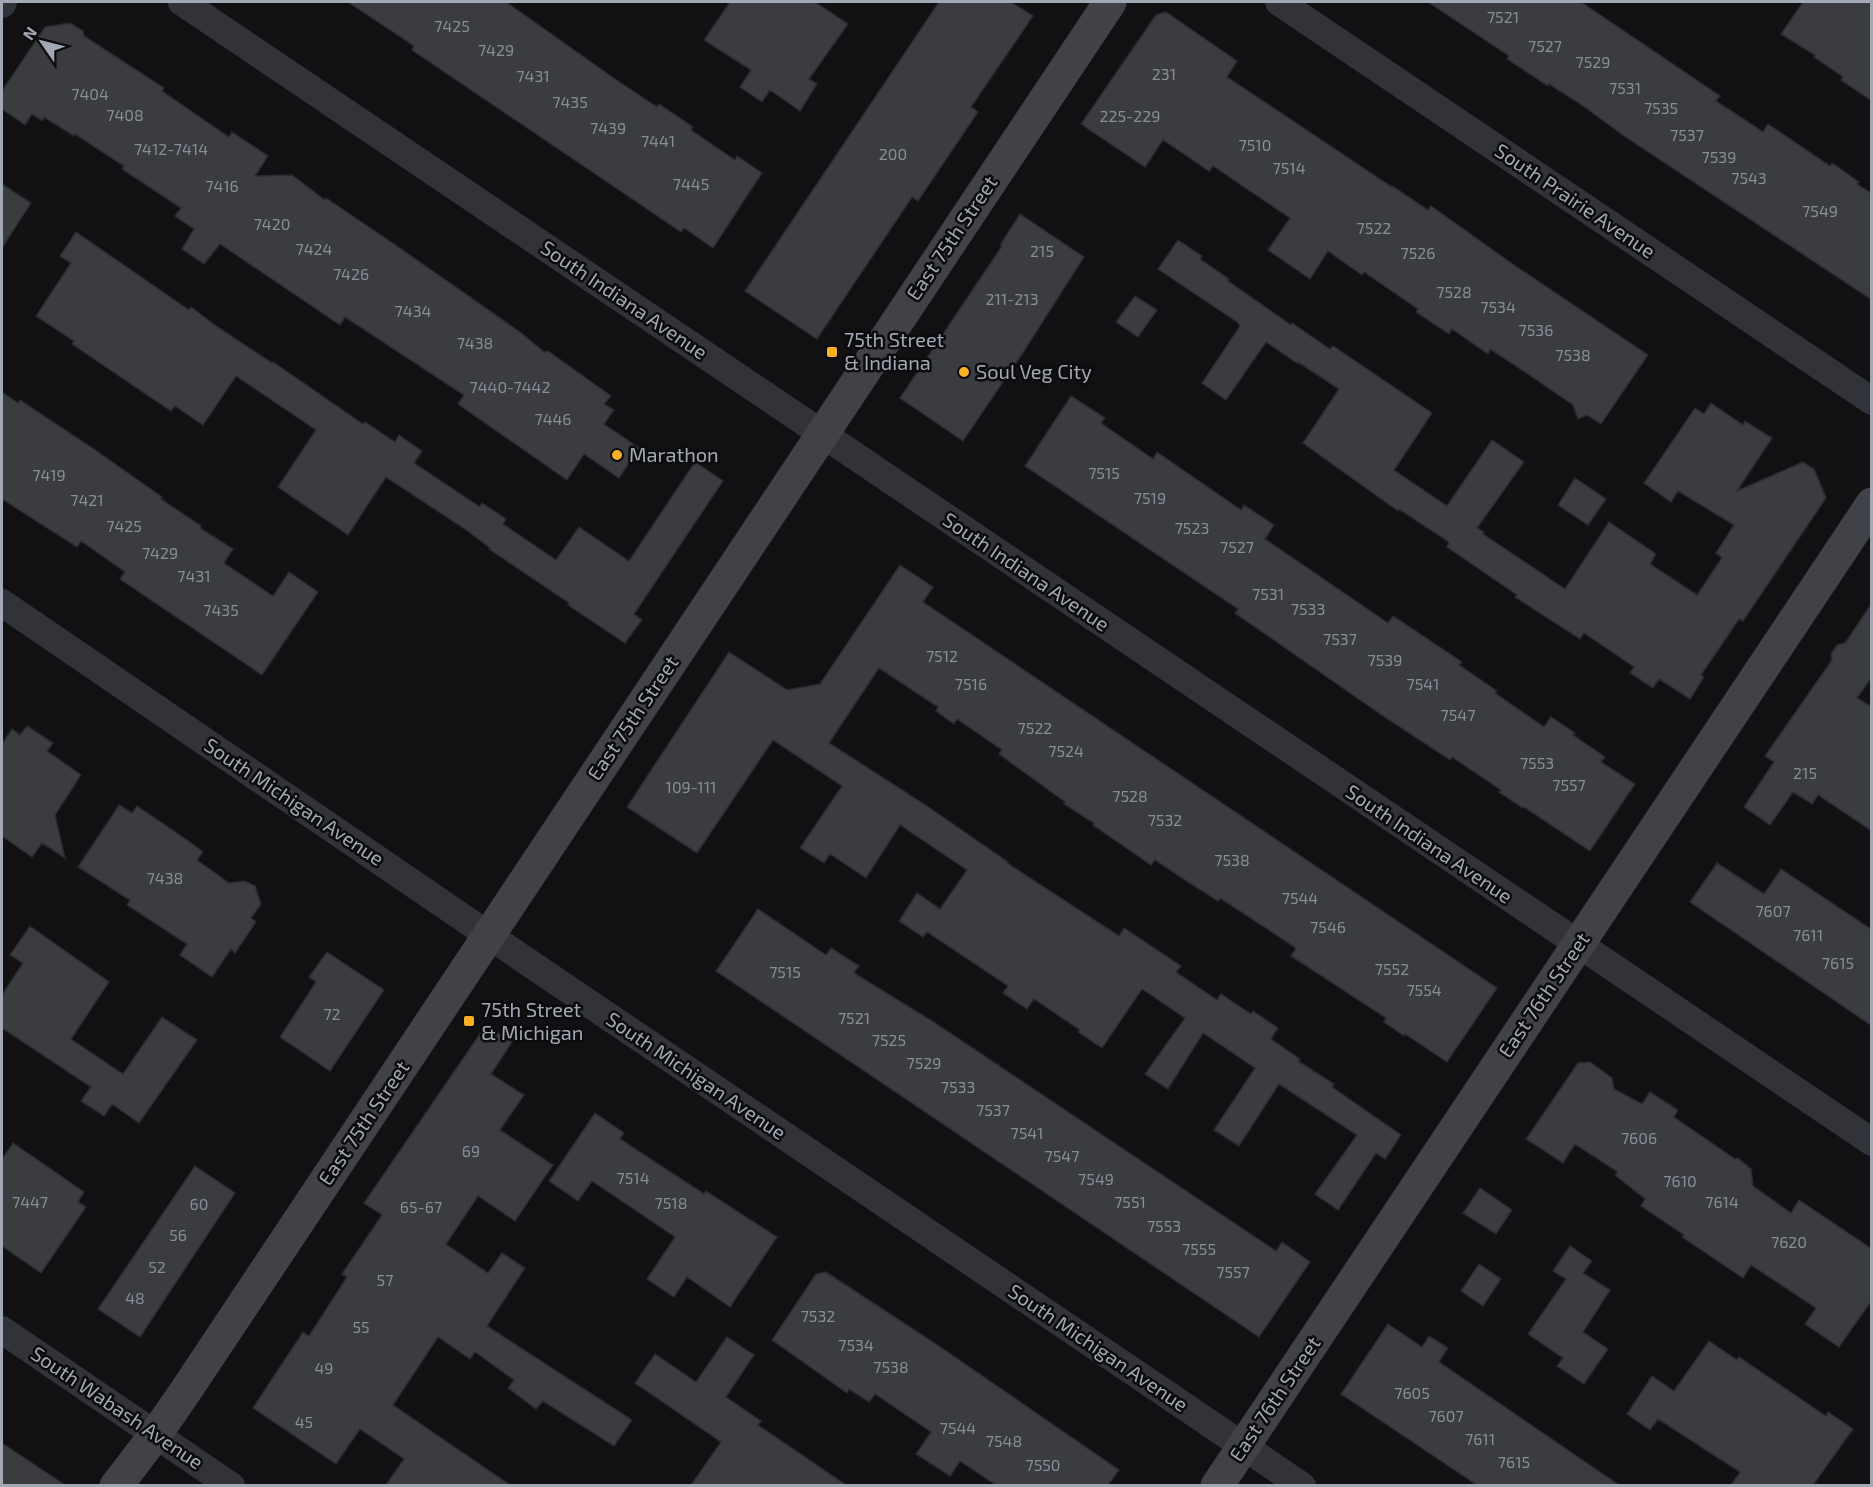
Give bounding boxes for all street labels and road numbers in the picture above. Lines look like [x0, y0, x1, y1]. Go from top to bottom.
street label: South Prairie Avenue [1491, 138, 1660, 263]
street label: East 75th Street [901, 170, 1002, 304]
street label: South Indiana Avenue [537, 235, 712, 364]
street label: South Indiana Avenue [939, 507, 1114, 636]
street label: East 75th Street [582, 650, 683, 784]
street label: South Michigan Avenue [200, 732, 389, 870]
street label: South Indiana Avenue [1342, 779, 1517, 908]
street label: East 76th Street [1493, 927, 1594, 1061]
street label: South Michigan Avenue [602, 1006, 791, 1144]
street label: East 75th Street [313, 1055, 414, 1189]
street label: South Michigan Avenue [1004, 1278, 1193, 1416]
street label: East 76th Street [1224, 1331, 1325, 1465]
street label: South Wabash Avenue [27, 1341, 208, 1474]

